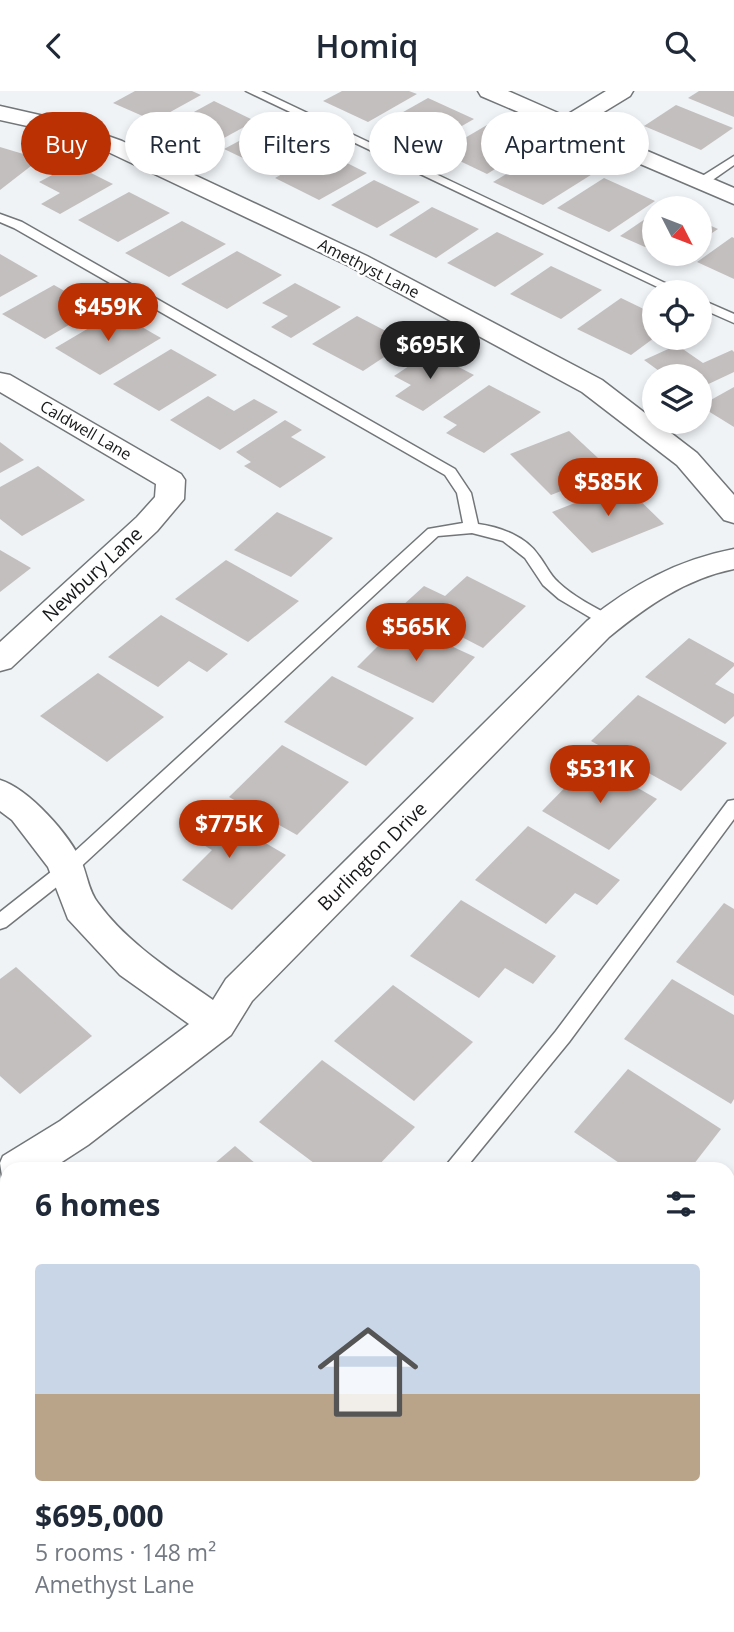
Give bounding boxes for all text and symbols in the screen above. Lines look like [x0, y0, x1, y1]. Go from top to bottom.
text: Homiq [316, 24, 418, 67]
icon: back [35, 27, 73, 65]
icon: search [661, 27, 699, 65]
chip: Buy [21, 112, 111, 175]
chip: Rent [125, 112, 225, 175]
chip: Filters [239, 112, 355, 175]
chip: New [369, 112, 467, 175]
chip: Apartment [481, 112, 649, 175]
north arrow [642, 196, 712, 266]
map controls [642, 196, 712, 434]
street label: Amethyst Lane [315, 233, 423, 303]
button: locate [642, 280, 712, 350]
pin: $459K [59, 283, 157, 343]
text: $459K [74, 290, 142, 322]
pin: $695K [381, 321, 479, 381]
text: $695K [396, 328, 464, 360]
button: layers [642, 364, 712, 434]
street label: Caldwell Lane [36, 395, 136, 465]
pin: $585K [559, 459, 657, 518]
text: $585K [574, 465, 642, 497]
street label: Newbury Lane [36, 521, 148, 627]
pin: $565K [367, 603, 465, 663]
text: $565K [382, 610, 450, 642]
pin: $531K [551, 745, 649, 805]
text: $531K [566, 752, 634, 784]
street label: Burlington Drive [312, 796, 432, 916]
pin: $775K [180, 801, 278, 860]
text: $775K [195, 807, 263, 839]
text: 6 homes [35, 1184, 160, 1225]
icon: filters [662, 1185, 700, 1223]
icon: home [305, 1309, 431, 1435]
text: $695,000 [35, 1495, 164, 1536]
text: 5 rooms · 148 m² [35, 1536, 216, 1568]
text: Amethyst Lane [35, 1568, 195, 1600]

